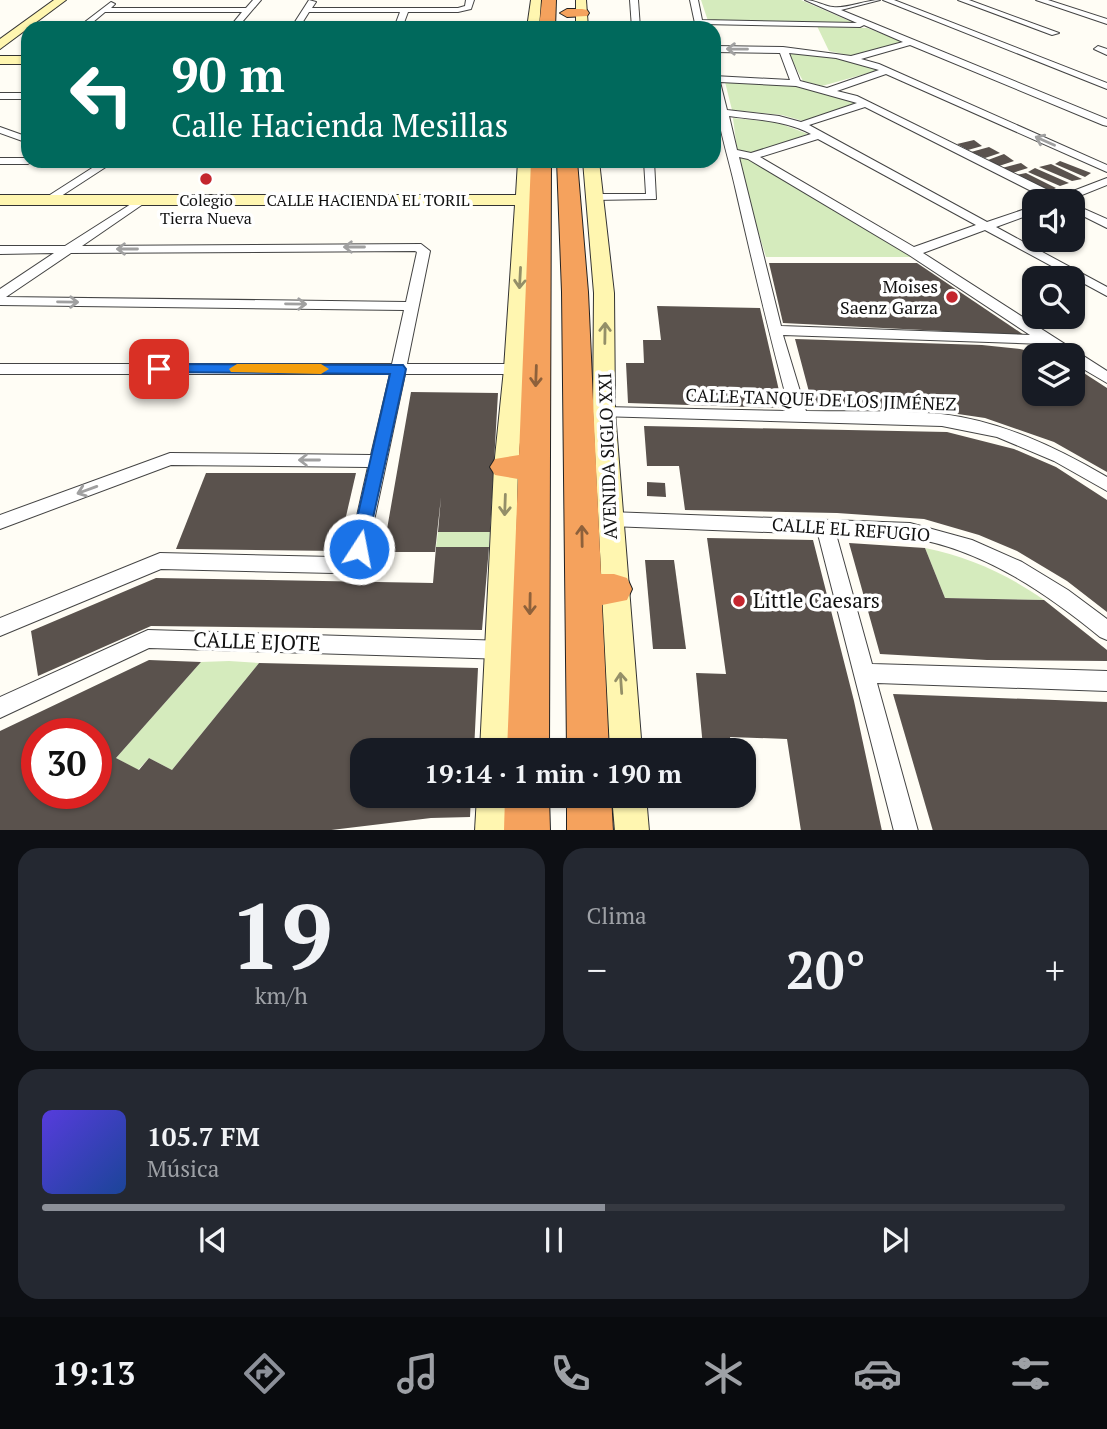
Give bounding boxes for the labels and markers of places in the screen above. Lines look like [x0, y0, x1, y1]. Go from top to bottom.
marker: Colegio Tierra Nueva [198, 171, 214, 187]
place label: Colegio Tierra Nueva [160, 189, 252, 229]
place label: Moises Saenz Garza [840, 274, 938, 319]
marker: Moises Saenz Garza [944, 289, 960, 305]
pin [129, 339, 189, 399]
place label: Little Caesars [753, 586, 880, 614]
marker: Little Caesars [731, 593, 747, 609]

